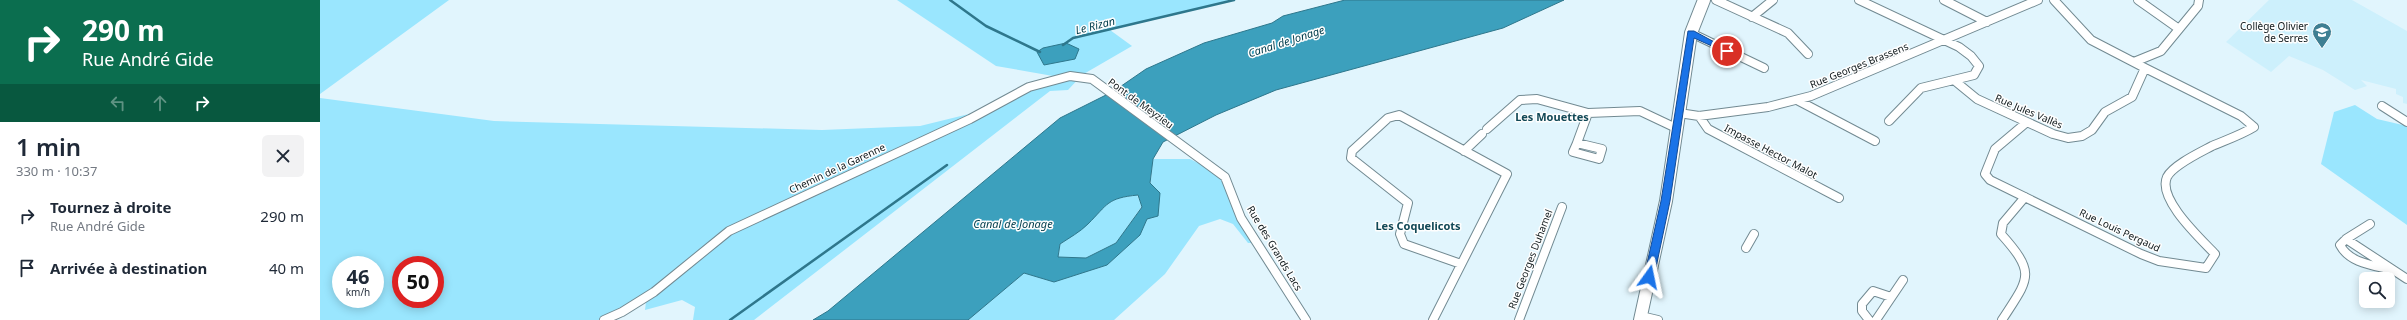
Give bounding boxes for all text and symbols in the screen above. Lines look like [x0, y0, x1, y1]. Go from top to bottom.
text: 290 m [82, 11, 165, 49]
water label: Le Rizan [1074, 13, 1116, 37]
icon: right [16, 16, 68, 68]
place label: Collège Olivier de Serres [2240, 19, 2308, 45]
water label: Canal de Jonage [1246, 21, 1327, 60]
school or university icon: Collège Olivier de Serres [2311, 21, 2333, 49]
pin [1710, 34, 1744, 68]
street label: Rue Georges Brassens [1808, 39, 1911, 91]
icon: arrive [1716, 40, 1738, 62]
text: Rue André Gide [82, 47, 214, 71]
street label: Pont de Meyzieu [1105, 75, 1177, 131]
street label: Rue Jules Vallès [1993, 90, 2065, 132]
icon: left [107, 92, 129, 114]
icon: ahead [149, 92, 171, 114]
icon: right [191, 92, 213, 114]
district label: Les Mouettes [1515, 109, 1589, 124]
street label: Impasse Hector Malot [1722, 121, 1820, 182]
text: 1 min [16, 130, 81, 163]
button: close [262, 135, 304, 177]
street label: Chemin de la Garenne [787, 139, 888, 196]
text: 330 m · 10:37 [16, 162, 97, 180]
text: Tournez à droite [50, 197, 171, 217]
street label: Rue des Grands Lacs [1244, 203, 1306, 293]
icon: right [16, 205, 38, 227]
street label: Rue Louis Pergaud [2077, 205, 2163, 255]
text: 290 m [260, 206, 304, 226]
street label: Rue Georges Duhamel [1505, 207, 1555, 311]
water label: Canal de Jonage [973, 216, 1053, 231]
text: Rue André Gide [50, 217, 145, 235]
district label: Les Coquelicots [1375, 218, 1461, 233]
speed limit sign: 50 [392, 256, 444, 308]
position arrow [1628, 256, 1670, 298]
icon: arrive [16, 257, 38, 279]
text: Arrivée à destination [50, 258, 207, 278]
text: 40 m [269, 258, 304, 278]
text: 46 [347, 263, 369, 290]
map controls [2359, 272, 2395, 308]
button: search [2359, 272, 2395, 308]
text: km/h [346, 285, 370, 299]

